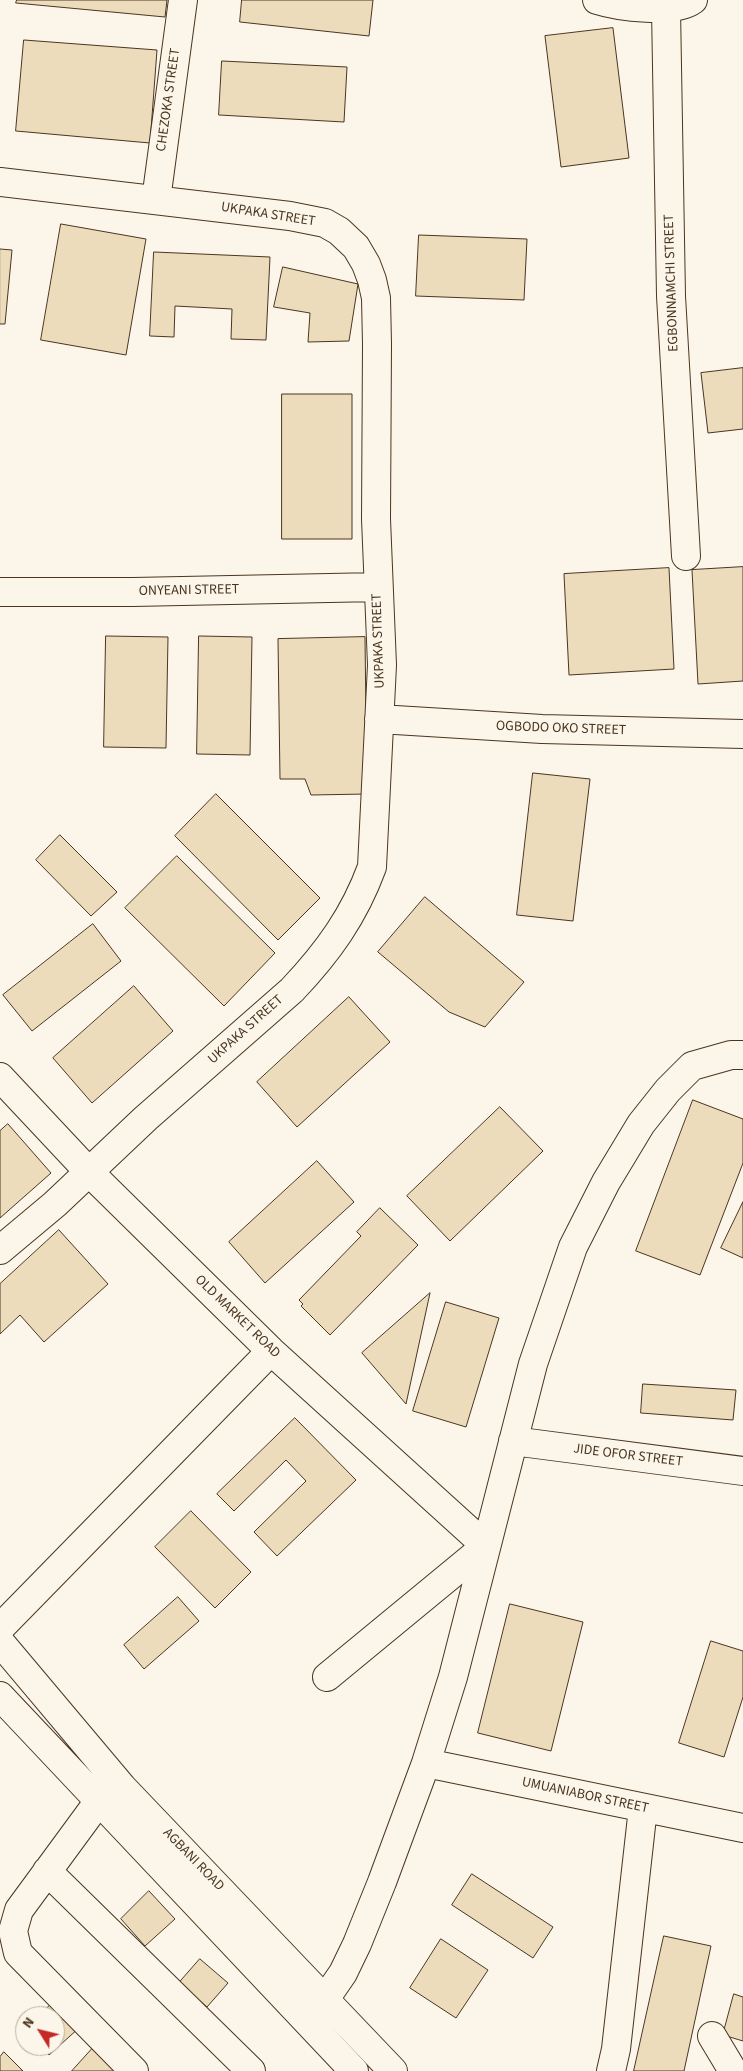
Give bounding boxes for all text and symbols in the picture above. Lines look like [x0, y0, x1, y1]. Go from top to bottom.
street label: CHEZOKA STREET [153, 47, 185, 153]
street label: UKPAKA STREET [220, 199, 316, 231]
street label: EGBONNAMCHI STREET [661, 214, 683, 352]
street label: ONYEANI STREET [139, 582, 239, 600]
street label: UKPAKA STREET [369, 593, 389, 689]
street label: OGBODO OKO STREET [496, 718, 626, 740]
street label: UKPAKA STREET [205, 992, 287, 1068]
street label: OLD MARKET ROAD [191, 1272, 283, 1362]
street label: JIDE OFOR STREET [572, 1441, 684, 1471]
street label: UMUANIABOR STREET [520, 1774, 650, 1818]
street label: AGBANI ROAD [159, 1825, 227, 1895]
north arrow [15, 2006, 65, 2056]
text: N [18, 2013, 40, 2032]

